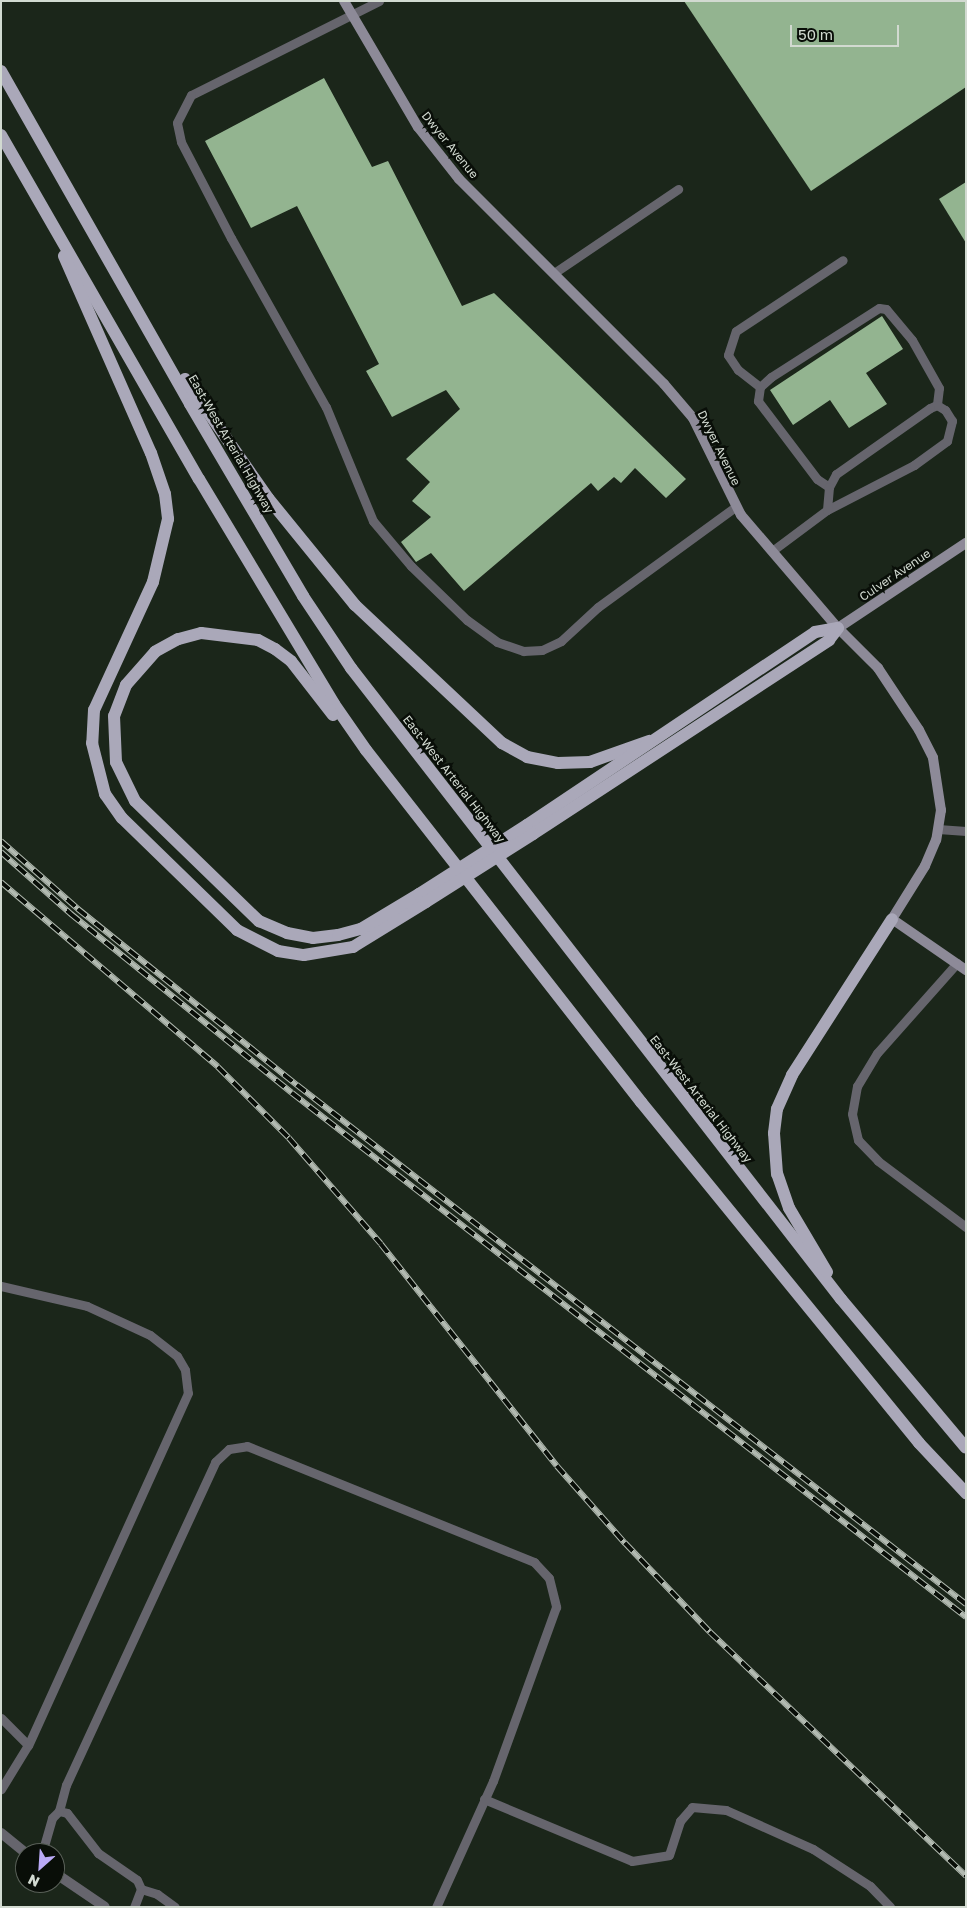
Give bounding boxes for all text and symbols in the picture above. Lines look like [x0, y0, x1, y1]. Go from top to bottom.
scale bar [792, 15, 901, 47]
text: 50 m [798, 25, 833, 43]
street label: Dwyer Avenue [419, 109, 481, 181]
street label: East-West Arterial Highway [185, 372, 277, 516]
street label: Dwyer Avenue [695, 408, 743, 488]
street label: Culver Avenue [857, 546, 933, 604]
street label: East-West Arterial Highway [400, 712, 508, 846]
street label: East-West Arterial Highway [647, 1032, 755, 1166]
north arrow [15, 1843, 65, 1893]
text: N [25, 1871, 42, 1891]

